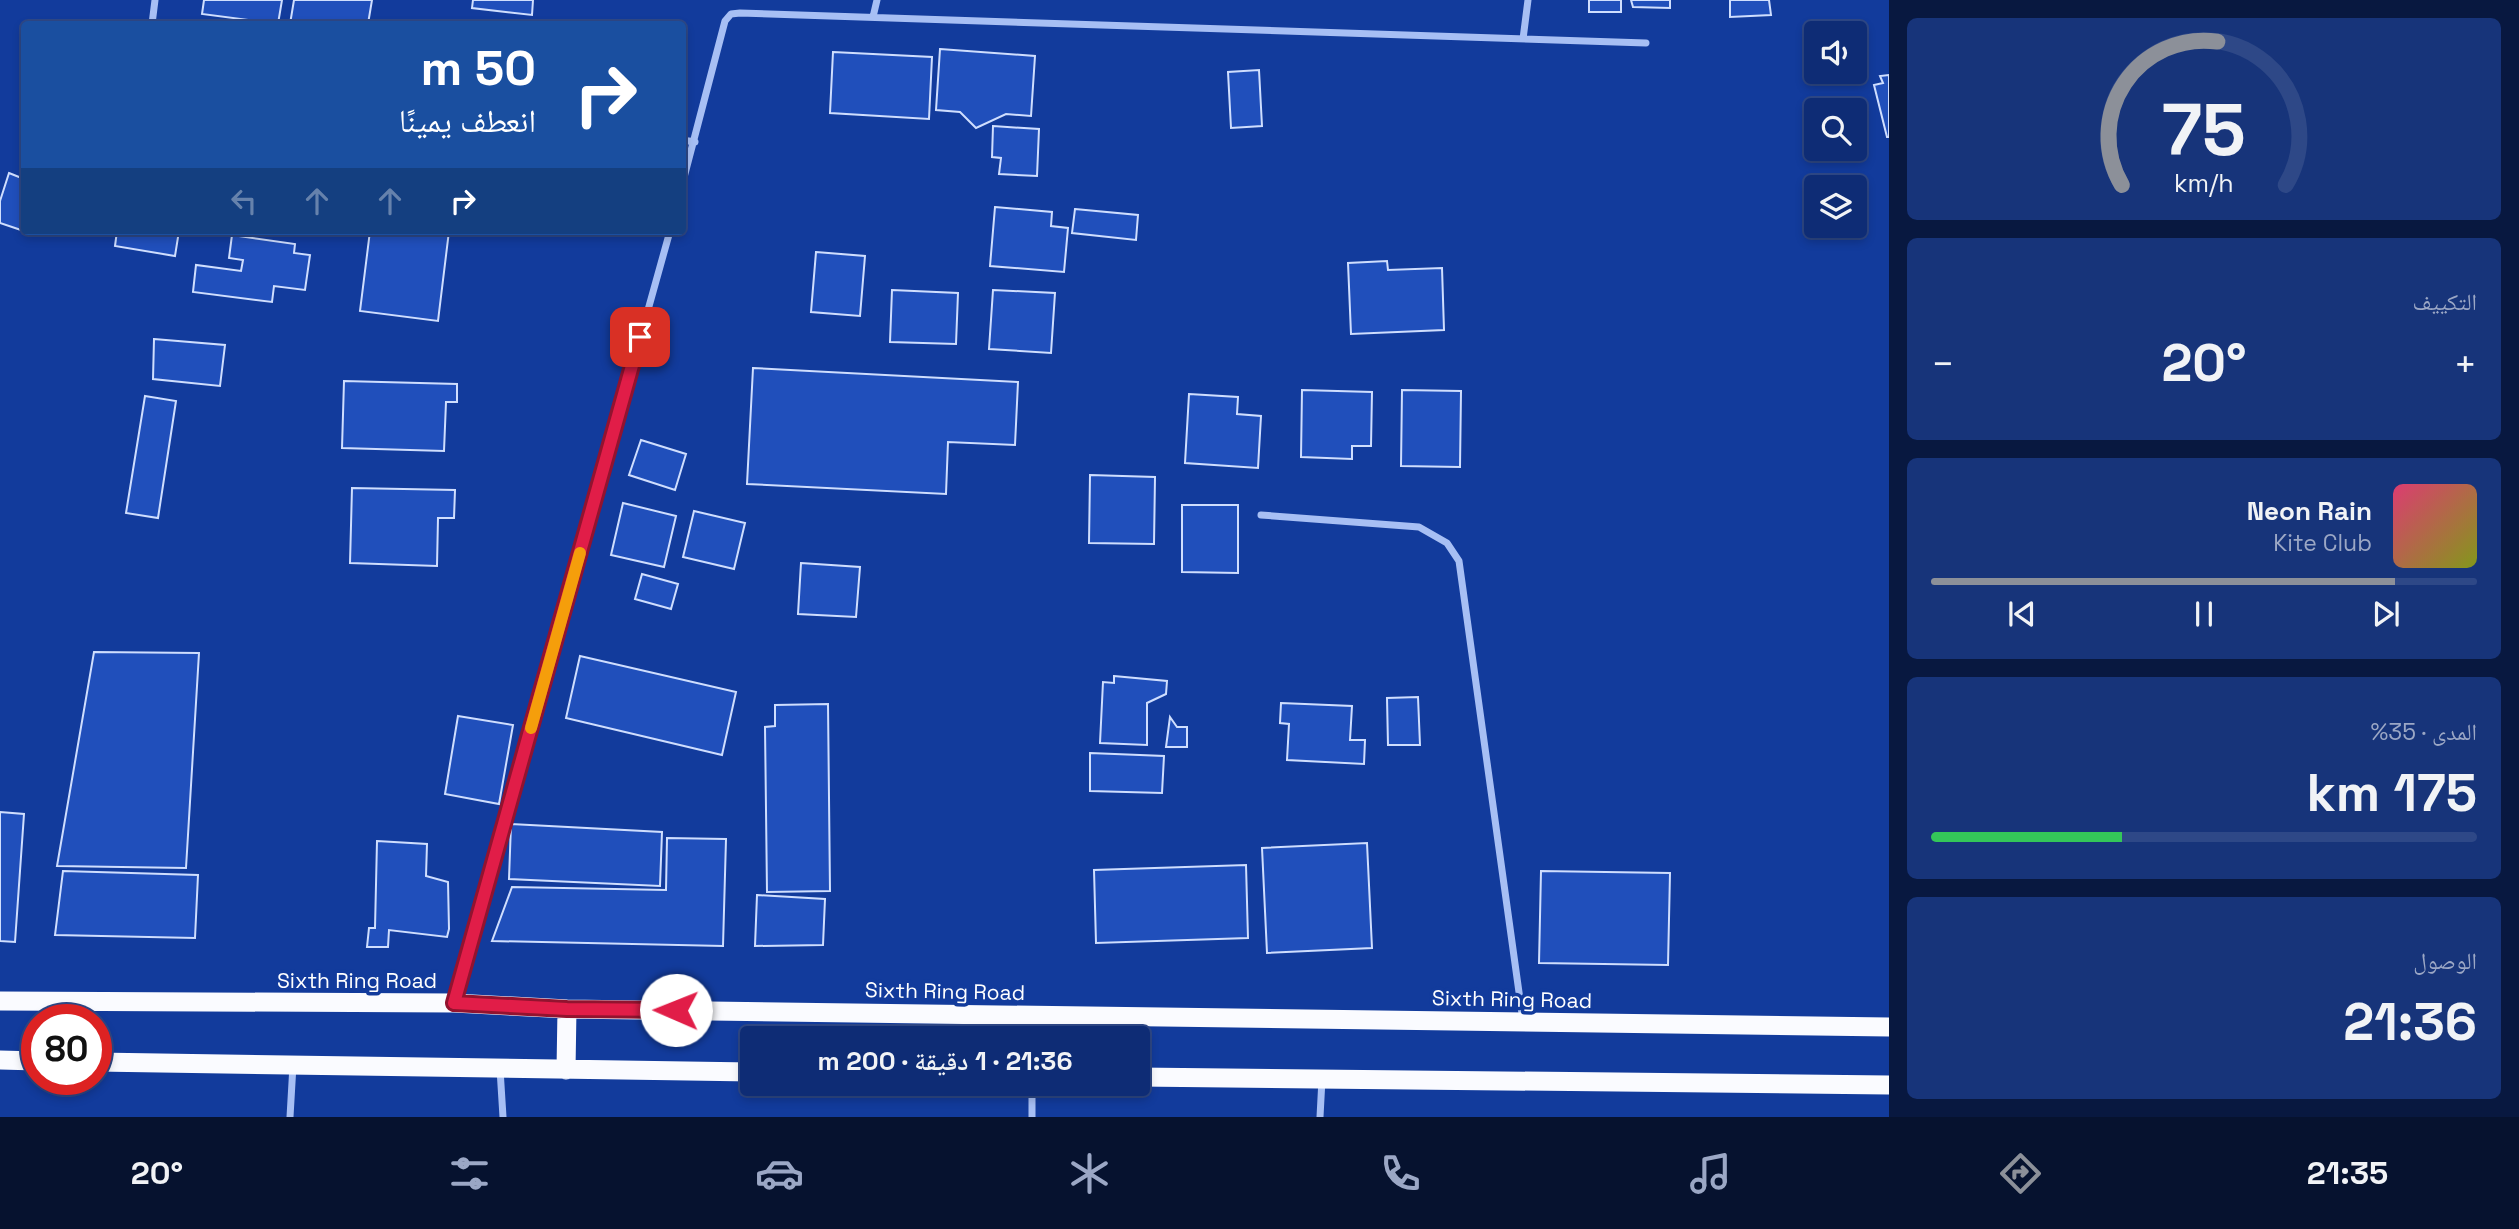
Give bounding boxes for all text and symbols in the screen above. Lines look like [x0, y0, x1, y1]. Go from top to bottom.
map controls [1804, 21, 1867, 238]
button: sound [1804, 21, 1867, 84]
text: 50 m [421, 37, 536, 99]
icon: right [560, 49, 651, 140]
text: 75 [2162, 83, 2246, 176]
button: search [1804, 98, 1867, 161]
text: انعطف يمينًا [399, 101, 536, 141]
text: km/h [2174, 167, 2234, 199]
button: layers [1804, 175, 1867, 238]
icon: left [225, 182, 263, 220]
icon: ahead [298, 182, 336, 220]
icon: ahead [371, 182, 409, 220]
icon: right [444, 182, 482, 220]
text: التكييف [2412, 287, 2477, 317]
pin [610, 307, 670, 367]
icon: arrive [621, 318, 659, 356]
text: 20° [2161, 330, 2247, 396]
text: − [1931, 340, 1955, 388]
text: + [2453, 340, 2477, 388]
text: Neon Rain [2247, 494, 2372, 528]
text: Kite Club [2273, 528, 2372, 558]
icon: previous [2003, 595, 2041, 633]
icon: pause [2185, 595, 2223, 633]
icon: next [2367, 595, 2405, 633]
text: المدى · 35% [2370, 717, 2477, 747]
text: 175 km [2307, 760, 2477, 826]
text: الوصول [2413, 946, 2477, 976]
street label: Sixth Ring Road [277, 967, 437, 994]
position arrow [639, 973, 713, 1047]
street label: Sixth Ring Road [865, 976, 1025, 1006]
street label: Sixth Ring Road [1432, 984, 1592, 1014]
text: 21:36 [2343, 989, 2477, 1055]
speed limit sign: 80 [21, 1004, 112, 1095]
text: 21:36 · 1 دقيقة · 200 m [818, 1044, 1072, 1078]
icon: filters [445, 1149, 494, 1198]
icon: car [755, 1149, 804, 1198]
icon: climate [1065, 1149, 1114, 1198]
icon: phone [1376, 1149, 1425, 1198]
icon: music [1686, 1149, 1735, 1198]
icon: directions [1996, 1149, 2045, 1198]
text: 20° [131, 1153, 183, 1193]
text: 21:35 [2307, 1153, 2388, 1193]

